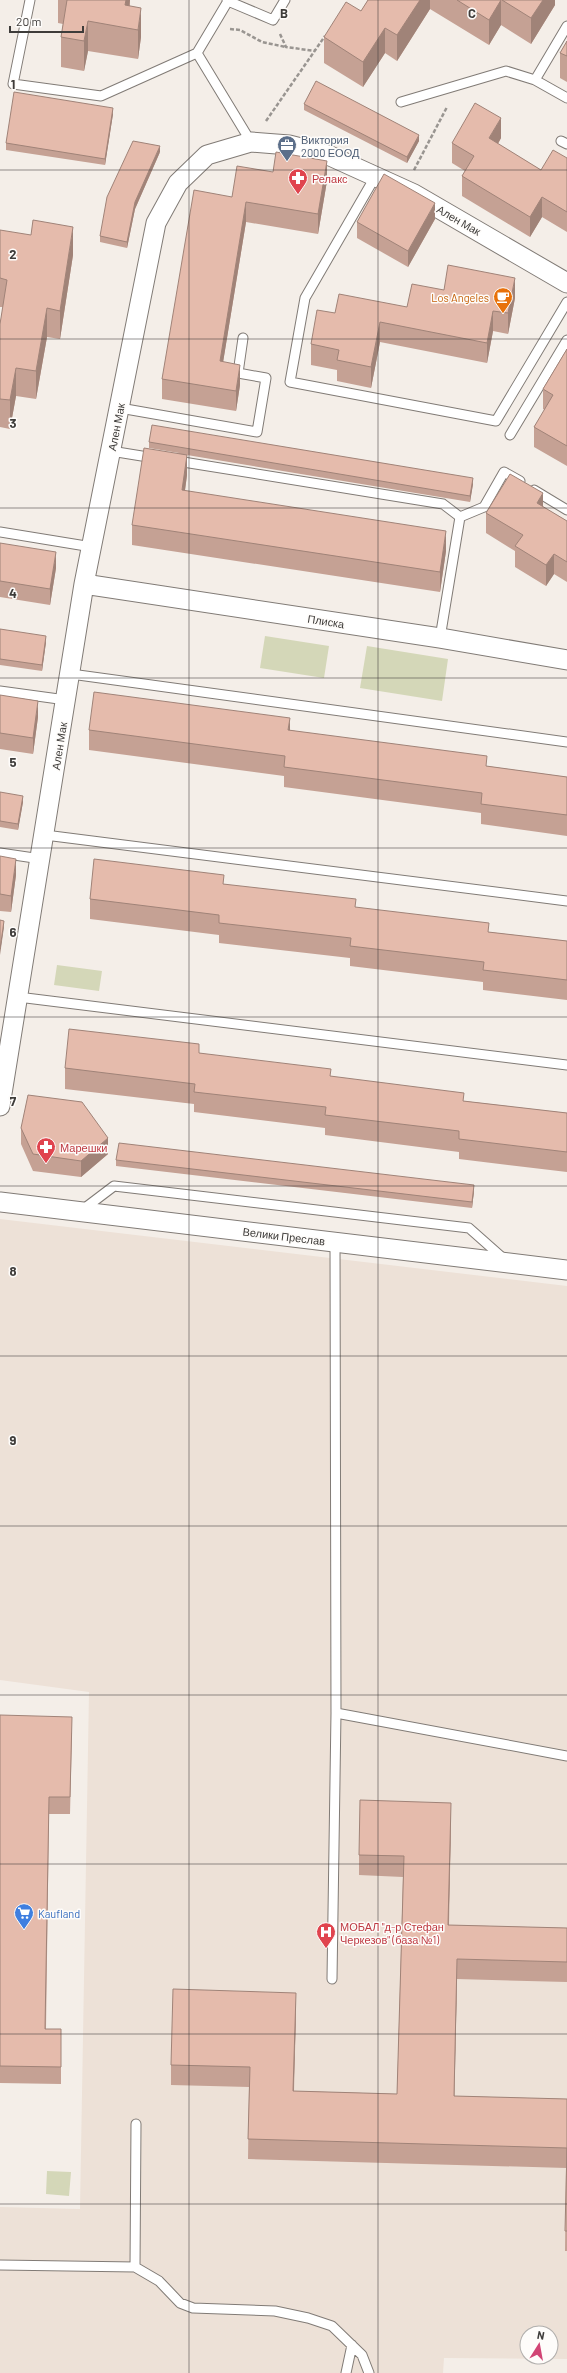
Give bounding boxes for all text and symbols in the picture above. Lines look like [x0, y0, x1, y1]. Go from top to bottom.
text: B [280, 5, 288, 21]
text: C [468, 5, 476, 21]
scale bar [10, 8, 83, 34]
text: 20 m [16, 14, 42, 28]
text: 1 [11, 76, 15, 92]
place label: Виктория 2000 ЕООД [301, 133, 360, 159]
office icon: Виктория 2000 ЕООД [276, 134, 298, 162]
pharmacy icon: Релакс [287, 167, 309, 195]
place label: Релакс [312, 172, 348, 185]
street label: Ален Мак [435, 202, 483, 238]
text: 2 [9, 246, 17, 262]
cafe icon: Los Angeles [492, 286, 514, 314]
place label: Los Angeles [431, 291, 489, 304]
street label: Ален Мак [105, 402, 127, 452]
text: 3 [9, 415, 17, 431]
text: 4 [9, 585, 17, 601]
street label: Плиска [307, 612, 346, 630]
street label: Ален Мак [49, 721, 69, 771]
text: 5 [9, 754, 17, 770]
text: 6 [10, 924, 17, 940]
text: 7 [10, 1093, 17, 1109]
pharmacy icon: Марешки [35, 1136, 57, 1164]
place label: Марешки [60, 1141, 107, 1154]
street label: Велики Преслав [242, 1225, 326, 1248]
text: 8 [9, 1263, 17, 1279]
text: 9 [10, 1432, 17, 1448]
supermarket icon: Kaufland [13, 1902, 35, 1930]
place label: Kaufland [38, 1907, 80, 1920]
place label: МОБАЛ "д-р Стефан Черкезов" (база №1) [340, 1920, 444, 1946]
hospital icon: МОБАЛ "д-р Стефан Черкезов" (база №1) [315, 1921, 337, 1949]
north arrow [519, 2325, 559, 2365]
text: N [536, 2328, 546, 2342]

